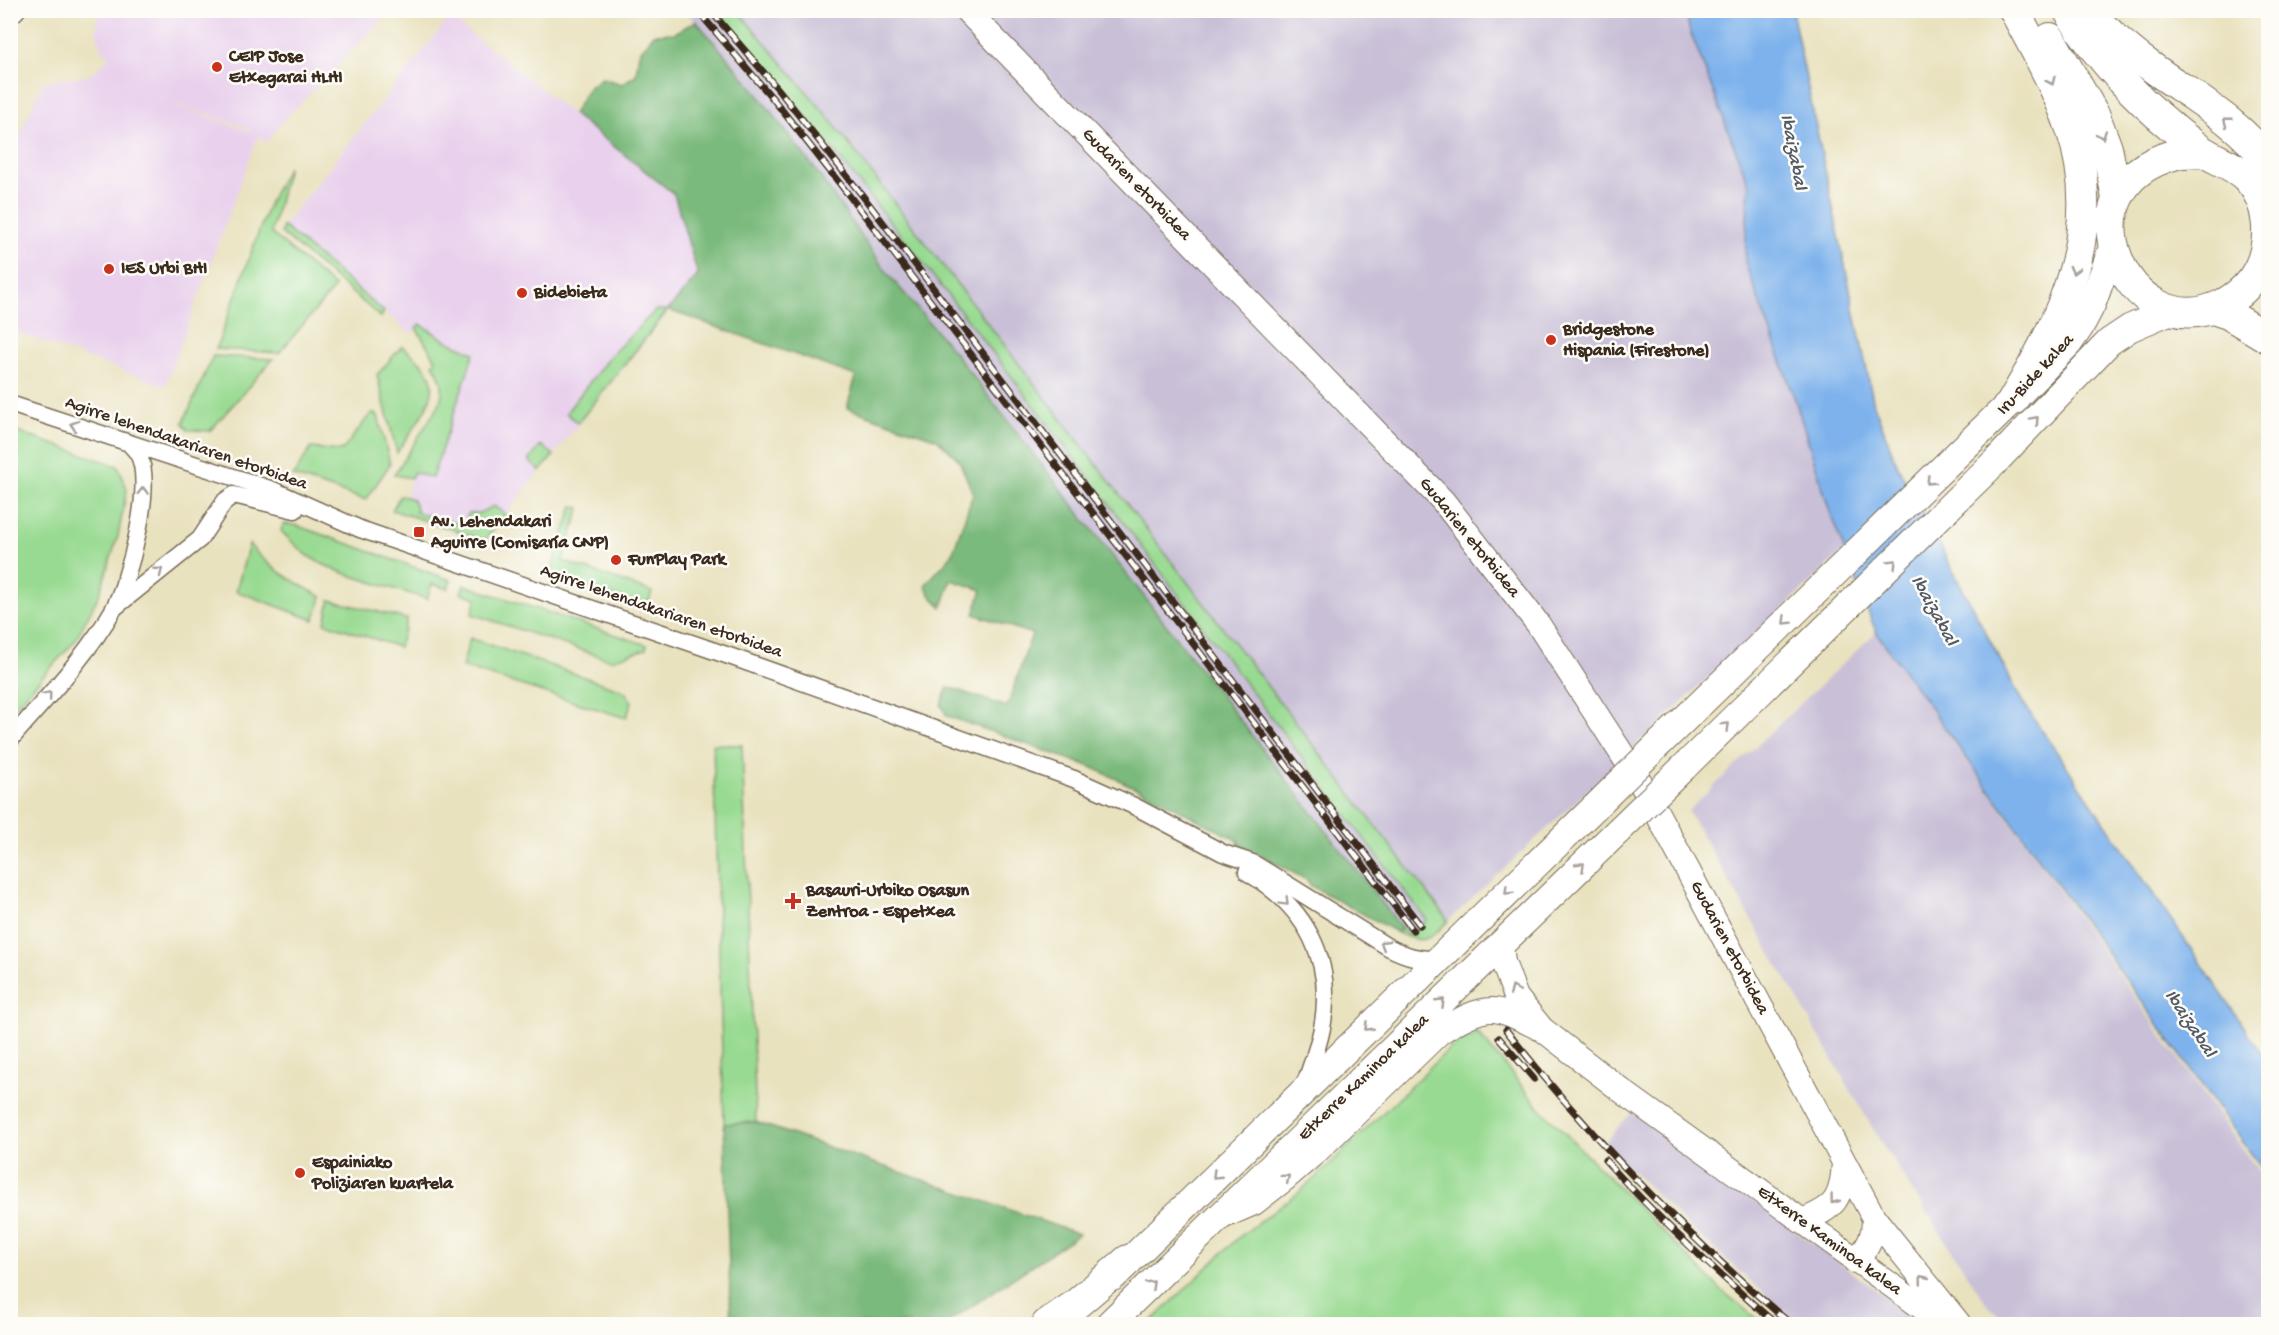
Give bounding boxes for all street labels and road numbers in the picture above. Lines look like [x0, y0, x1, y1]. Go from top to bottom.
street label: Gudarien etorbidea [1077, 124, 1196, 246]
street label: Iru-Bide kalea [1993, 329, 2080, 420]
street label: Agirre lehendakariaren etorbidea [62, 393, 311, 496]
street label: Gudarien etorbidea [1414, 474, 1524, 603]
street label: Agirre lehendakariaren etorbidea [537, 561, 786, 664]
street label: Gudarien etorbidea [1685, 878, 1774, 1019]
street label: Etxerre Kaminoa kalea [1294, 1009, 1434, 1146]
street label: Etxerre Kaminoa kalea [1753, 1181, 1906, 1301]

